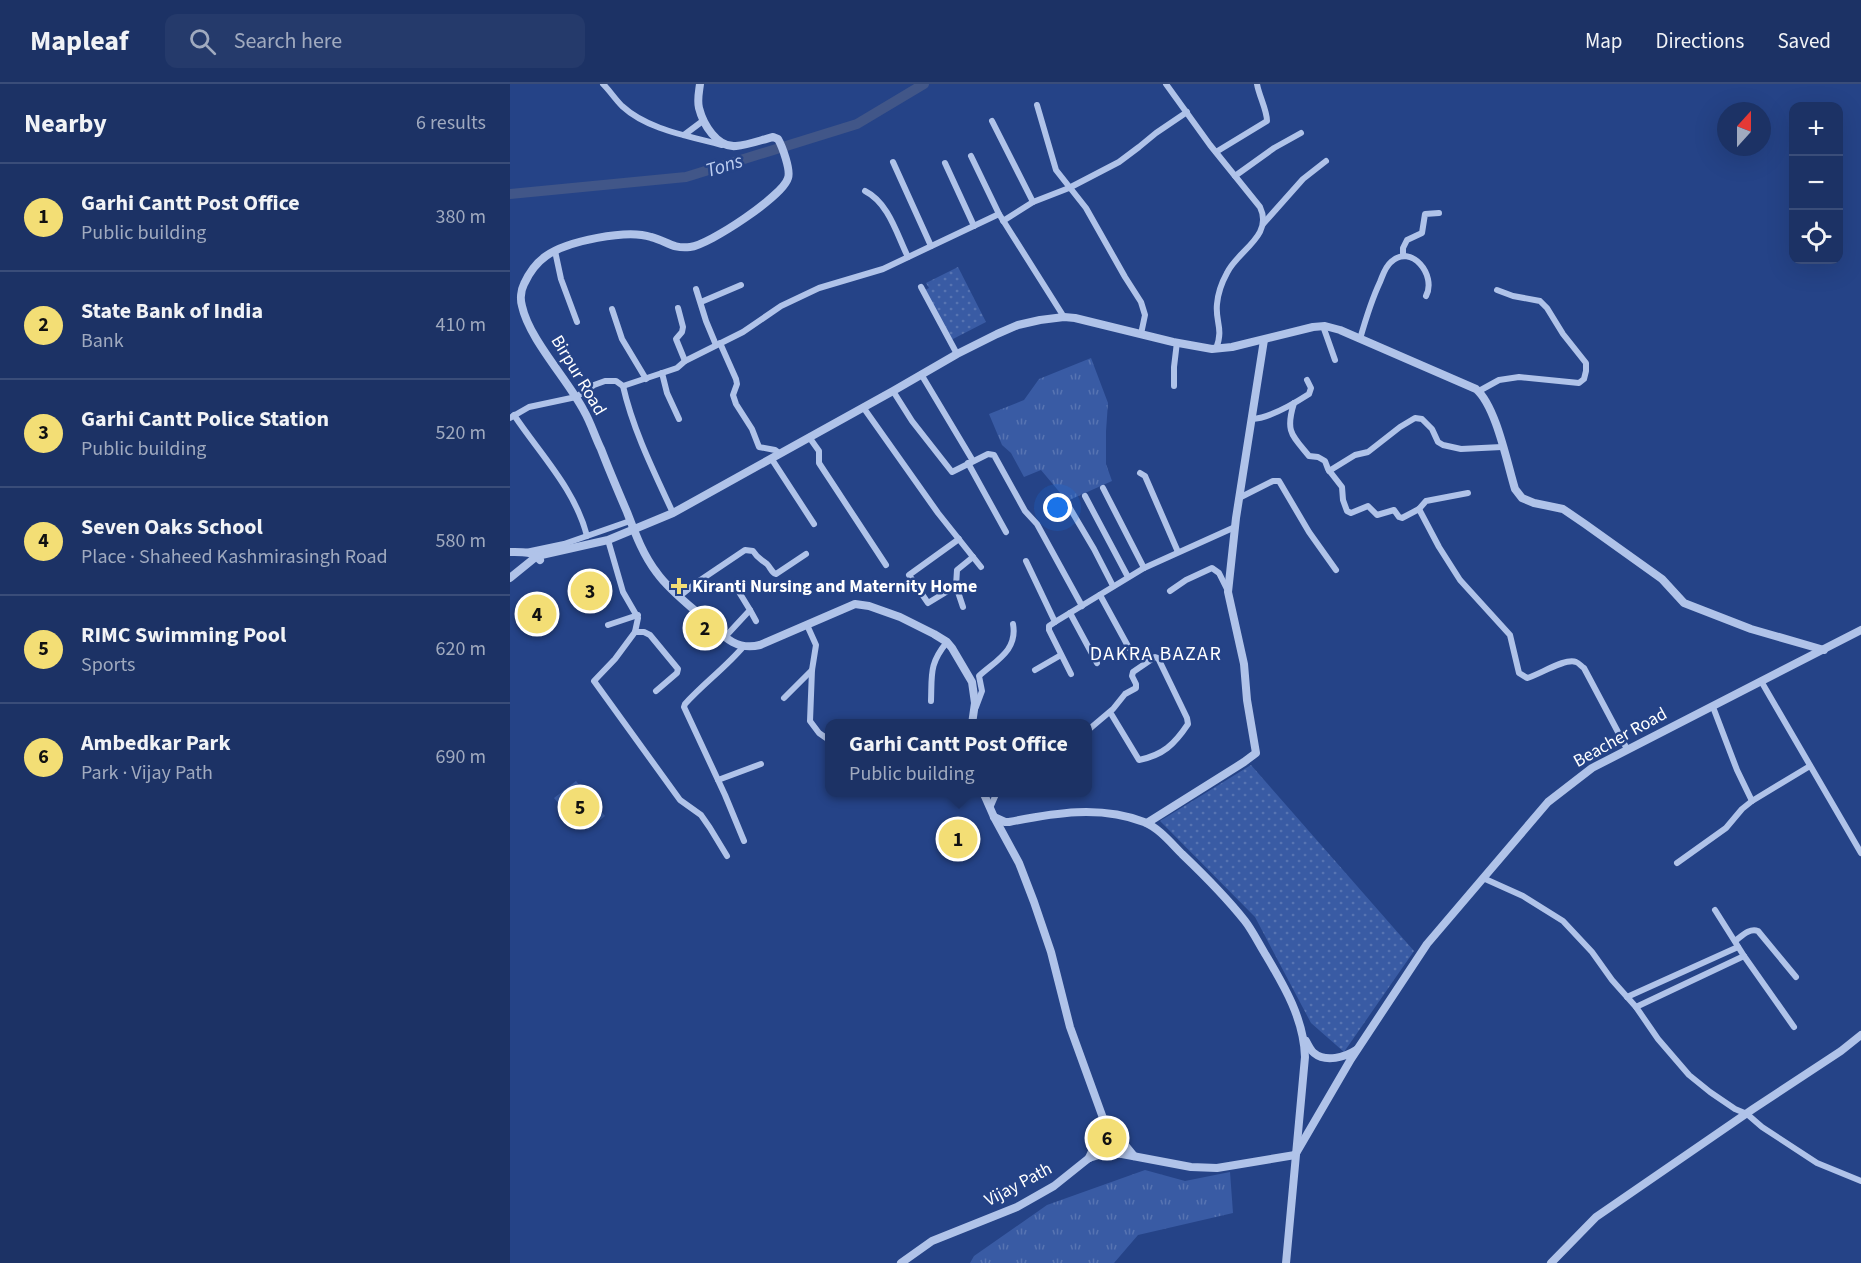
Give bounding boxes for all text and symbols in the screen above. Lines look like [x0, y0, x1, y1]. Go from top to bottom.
search box [165, 14, 585, 68]
text: Mapleaf [30, 21, 129, 61]
icon: search [186, 25, 219, 58]
text: Search here [234, 25, 342, 57]
text: Map [1585, 26, 1623, 56]
text: Directions [1656, 26, 1744, 56]
text: Saved [1777, 26, 1831, 56]
north arrow [1717, 102, 1771, 156]
map controls [1789, 102, 1843, 264]
button: + [1789, 102, 1843, 156]
text: Nearby [24, 105, 107, 142]
text: 6 results [416, 109, 486, 137]
water label: Tons [702, 147, 746, 185]
button: − [1789, 156, 1843, 210]
text: Garhi Cantt Post Office [81, 187, 300, 219]
text: 1 [38, 203, 49, 231]
text: 380 m [436, 203, 486, 231]
button: locate [1789, 210, 1843, 264]
text: Public building [81, 219, 206, 247]
text: State Bank of India [81, 295, 263, 327]
text: 2 [38, 311, 49, 339]
text: 410 m [436, 311, 486, 339]
text: Bank [81, 327, 124, 355]
street label: Birpur Road [545, 330, 612, 420]
text: Garhi Cantt Police Station [81, 403, 329, 435]
text: 3 [38, 419, 49, 447]
text: 520 m [436, 419, 486, 447]
text: Public building [81, 435, 206, 463]
your location [1043, 493, 1072, 522]
text: Seven Oaks School [81, 511, 263, 543]
text: 4 [38, 527, 49, 555]
text: 580 m [436, 527, 486, 555]
text: Place · Shaheed Kashmirasingh Road [81, 543, 388, 571]
pin: 3 [570, 568, 610, 614]
place label: Kiranti Nursing and Maternity Home [692, 574, 977, 599]
marker: Kiranti Nursing and Maternity Home [670, 577, 688, 595]
pin: 4 [518, 592, 556, 636]
pin: 2 [686, 606, 724, 650]
text: RIMC Swimming Pool [81, 619, 286, 651]
text: 5 [38, 635, 49, 663]
text: 620 m [436, 635, 486, 663]
district label: DAKRA BAZAR [1090, 640, 1222, 668]
text: Sports [81, 651, 136, 679]
street label: Beacher Road [1569, 701, 1672, 774]
popup [825, 719, 1092, 797]
text: Ambedkar Park [81, 727, 230, 759]
text: Garhi Cantt Post Office [849, 728, 1068, 760]
text: 6 [38, 743, 49, 771]
text: 690 m [436, 743, 486, 771]
text: Park · Vijay Path [81, 759, 213, 787]
text: Public building [849, 760, 975, 788]
pin: 5 [560, 784, 600, 830]
pin: 1 [938, 816, 978, 861]
pin: 6 [1088, 1116, 1126, 1160]
street label: Vijay Path [980, 1156, 1056, 1213]

